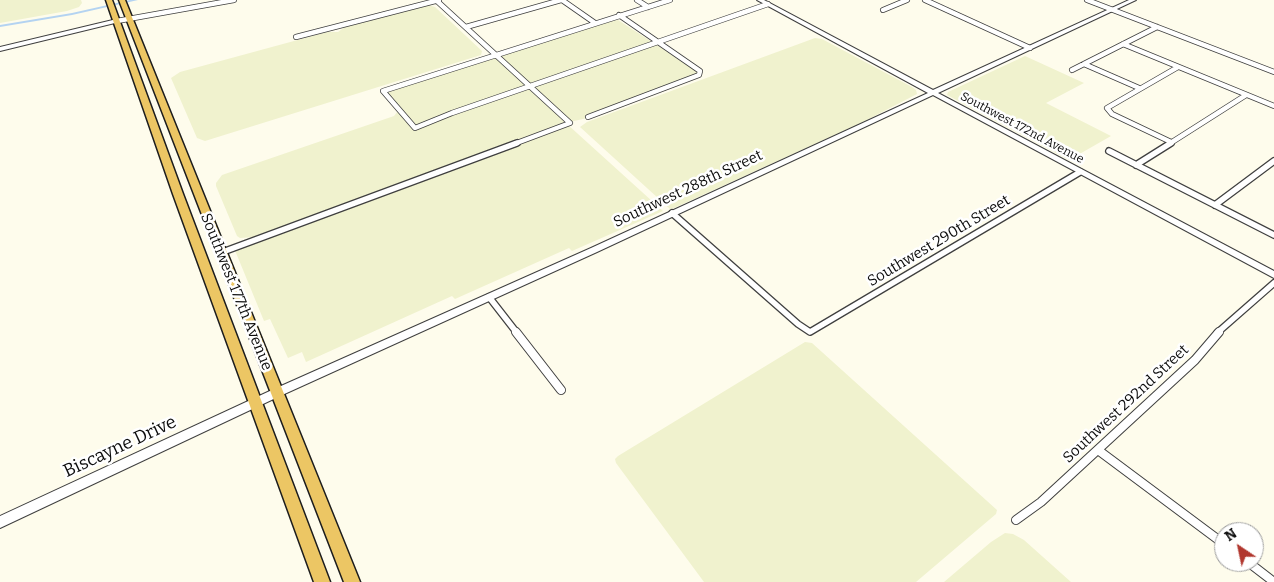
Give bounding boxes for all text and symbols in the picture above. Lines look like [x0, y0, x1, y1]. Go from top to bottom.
street label: Southwest 172nd Avenue [958, 89, 1086, 167]
street label: Southwest 288th Street [611, 147, 765, 231]
street label: Southwest 290th Street [865, 191, 1013, 291]
street label: Southwest 177th Avenue [196, 211, 276, 373]
street label: Southwest 292nd Street [1059, 341, 1193, 467]
street label: Biscayne Drive [60, 411, 180, 483]
north arrow [1214, 522, 1264, 572]
text: N [1222, 525, 1240, 545]

